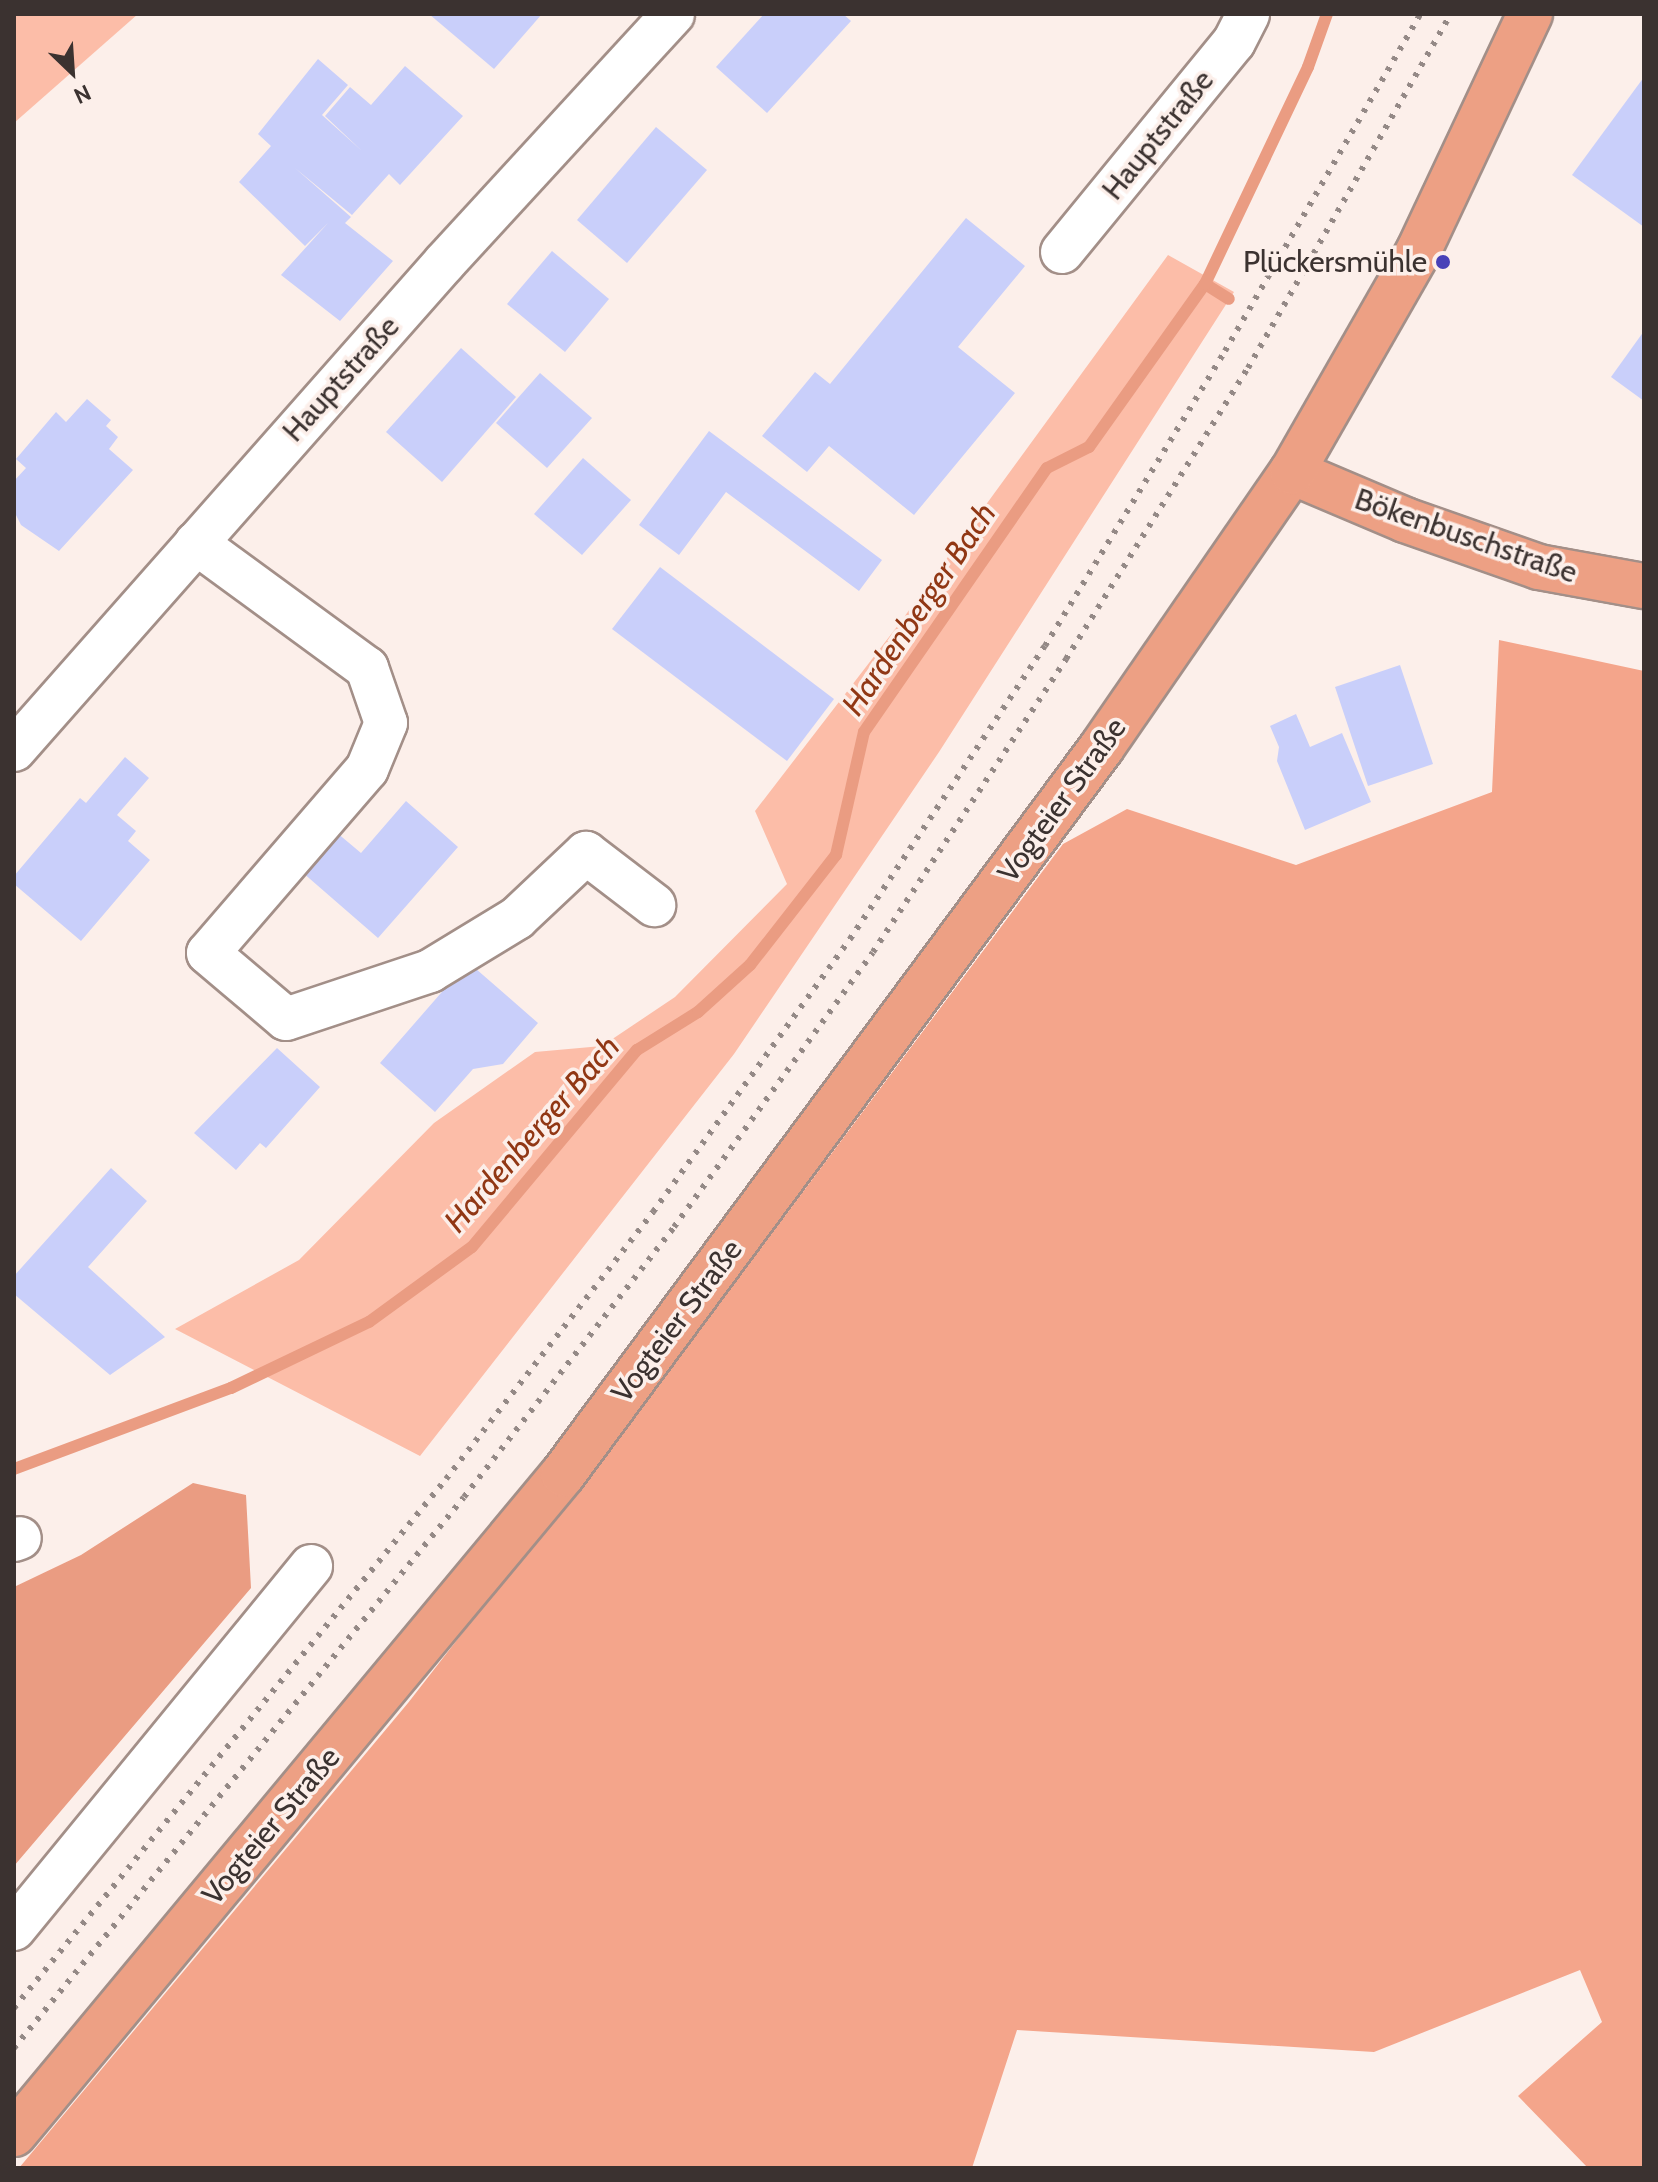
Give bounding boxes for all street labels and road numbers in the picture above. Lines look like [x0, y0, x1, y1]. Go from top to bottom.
street label: Hauptstraße [1095, 63, 1221, 207]
street label: Hauptstraße [275, 309, 407, 449]
street label: Bökenbuschstraße [1350, 481, 1582, 591]
street label: Vogteier Straße [990, 711, 1134, 889]
street label: Vogteier Straße [604, 1232, 750, 1410]
street label: Vogteier Straße [195, 1740, 347, 1912]

